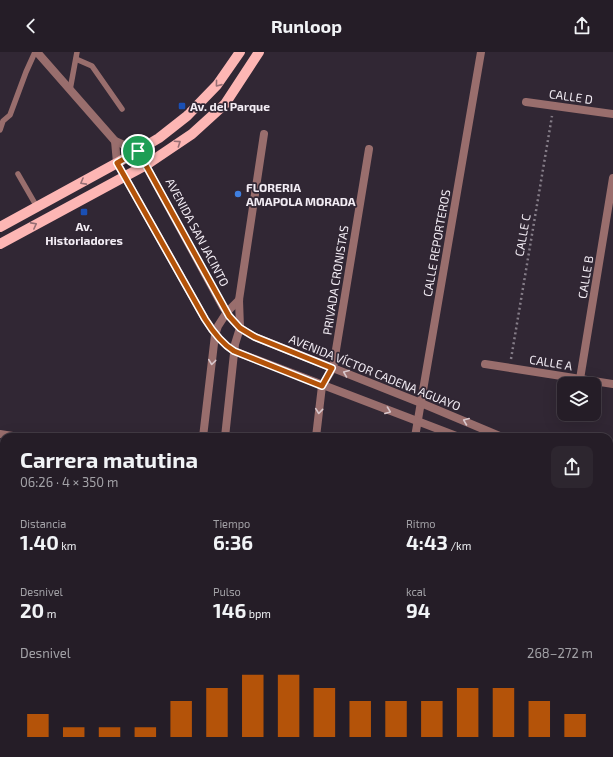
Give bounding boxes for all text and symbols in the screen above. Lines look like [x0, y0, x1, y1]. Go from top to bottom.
icon: back [20, 15, 42, 37]
text: Runloop [271, 15, 342, 37]
icon: share [571, 15, 593, 37]
one-way arrow [215, 79, 222, 87]
street label: CALLE D [548, 86, 594, 106]
place label: Av. del Parque [190, 99, 270, 113]
marker: Av. del Parque [177, 101, 187, 111]
pin [121, 134, 155, 168]
icon: arrive [127, 140, 149, 162]
one-way arrow [174, 141, 181, 148]
street label: AVENIDA SAN JACINTO [164, 176, 232, 288]
one-way arrow [80, 177, 87, 185]
place label: FLORERIA AMAPOLA MORADA [246, 180, 356, 208]
street label: CALLE REPORTEROS [420, 188, 452, 298]
marker: FLORERIA AMAPOLA MORADA [233, 189, 243, 199]
marker: Av. Historiadores [79, 207, 89, 217]
street label: CALLE C [511, 213, 533, 257]
place label: Av. Historiadores [45, 219, 123, 247]
one-way arrow [30, 223, 37, 230]
street label: PRIVADA CRONISTAS [319, 224, 351, 336]
street label: CALLE B [575, 254, 595, 300]
street label: AVENIDA VÍCTOR CADENA AGUAYO [287, 331, 463, 413]
street label: CALLE A [529, 352, 574, 372]
one-way arrow [208, 359, 217, 365]
one-way arrow [342, 369, 349, 377]
map controls [557, 377, 601, 421]
button: layers [557, 377, 601, 421]
one-way arrow [385, 406, 392, 414]
one-way arrow [315, 408, 324, 414]
one-way arrow [463, 418, 470, 426]
text: Carrera matutina [20, 446, 198, 472]
button: share [551, 446, 593, 488]
text: 06:26 · 4 × 350 m [20, 474, 118, 490]
text: Distancia [20, 517, 66, 530]
text: Tiempo [213, 517, 250, 530]
text: Ritmo [406, 517, 436, 530]
text: 1.40 [20, 530, 59, 554]
text: 6:36 [213, 530, 253, 554]
text: 4:43 [406, 530, 448, 554]
text: km [59, 539, 77, 552]
text: /km [448, 539, 471, 552]
text: Desnivel [20, 585, 63, 598]
text: Pulso [213, 585, 241, 598]
text: kcal [406, 585, 426, 598]
text: 20 [20, 598, 44, 622]
text: 146 [213, 598, 246, 622]
text: 94 [406, 598, 431, 622]
text: m [44, 607, 56, 620]
text: bpm [246, 607, 271, 620]
text: Desnivel [20, 645, 71, 661]
text: 268–272 m [527, 645, 593, 661]

